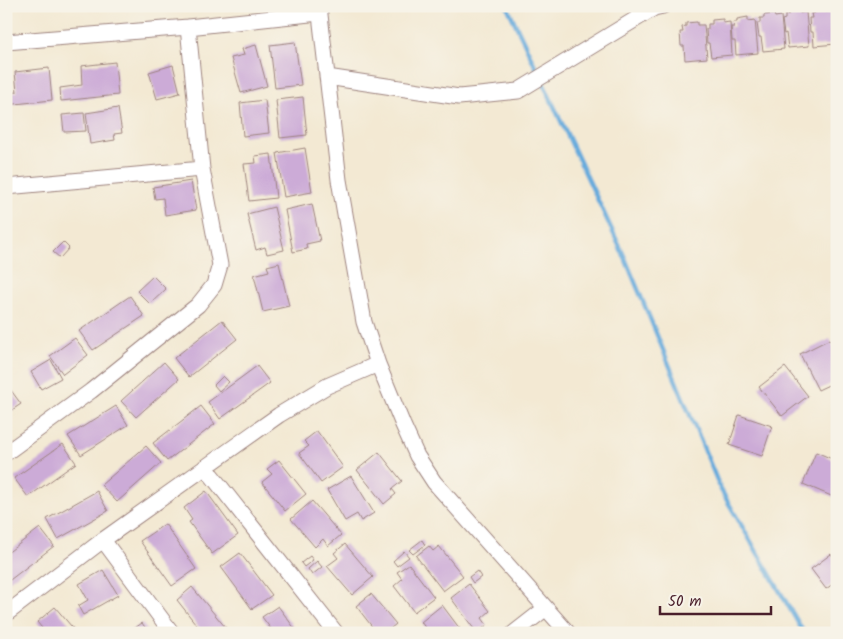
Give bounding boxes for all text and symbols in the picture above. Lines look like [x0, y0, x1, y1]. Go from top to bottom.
scale bar [660, 584, 772, 616]
text: 50 m [668, 590, 702, 614]

